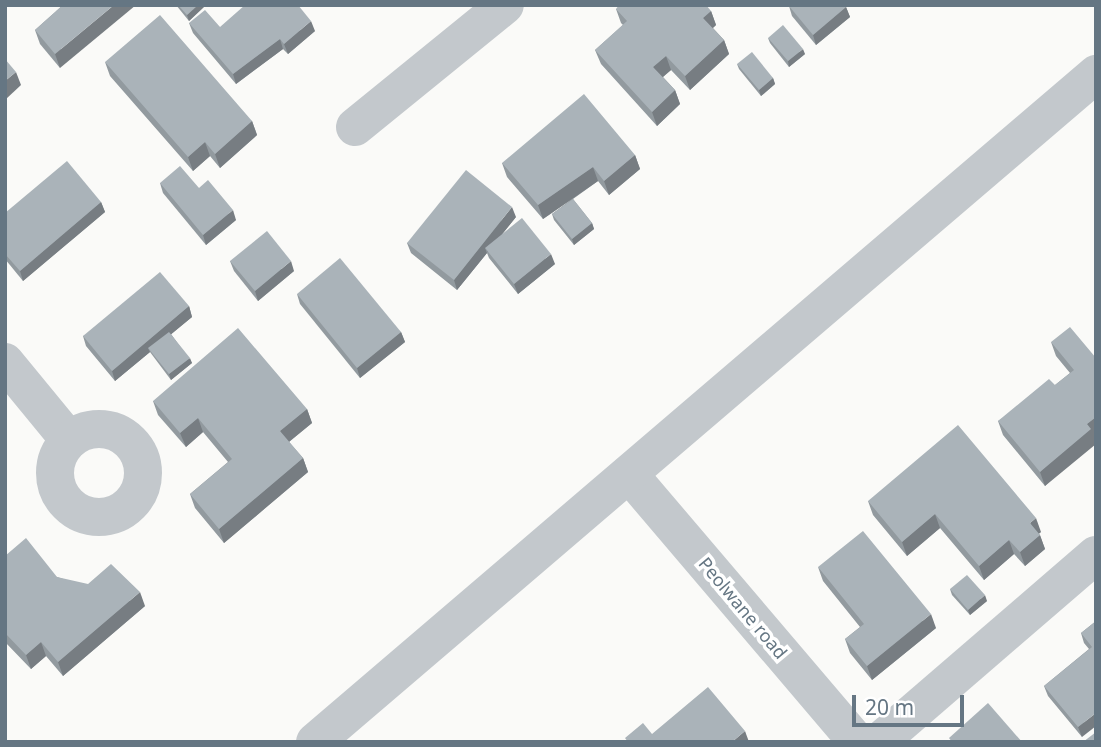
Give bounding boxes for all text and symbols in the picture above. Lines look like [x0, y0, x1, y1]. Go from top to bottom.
street label: Peolwane road [694, 553, 792, 663]
scale bar [856, 680, 968, 724]
text: 20 m [865, 693, 914, 721]

